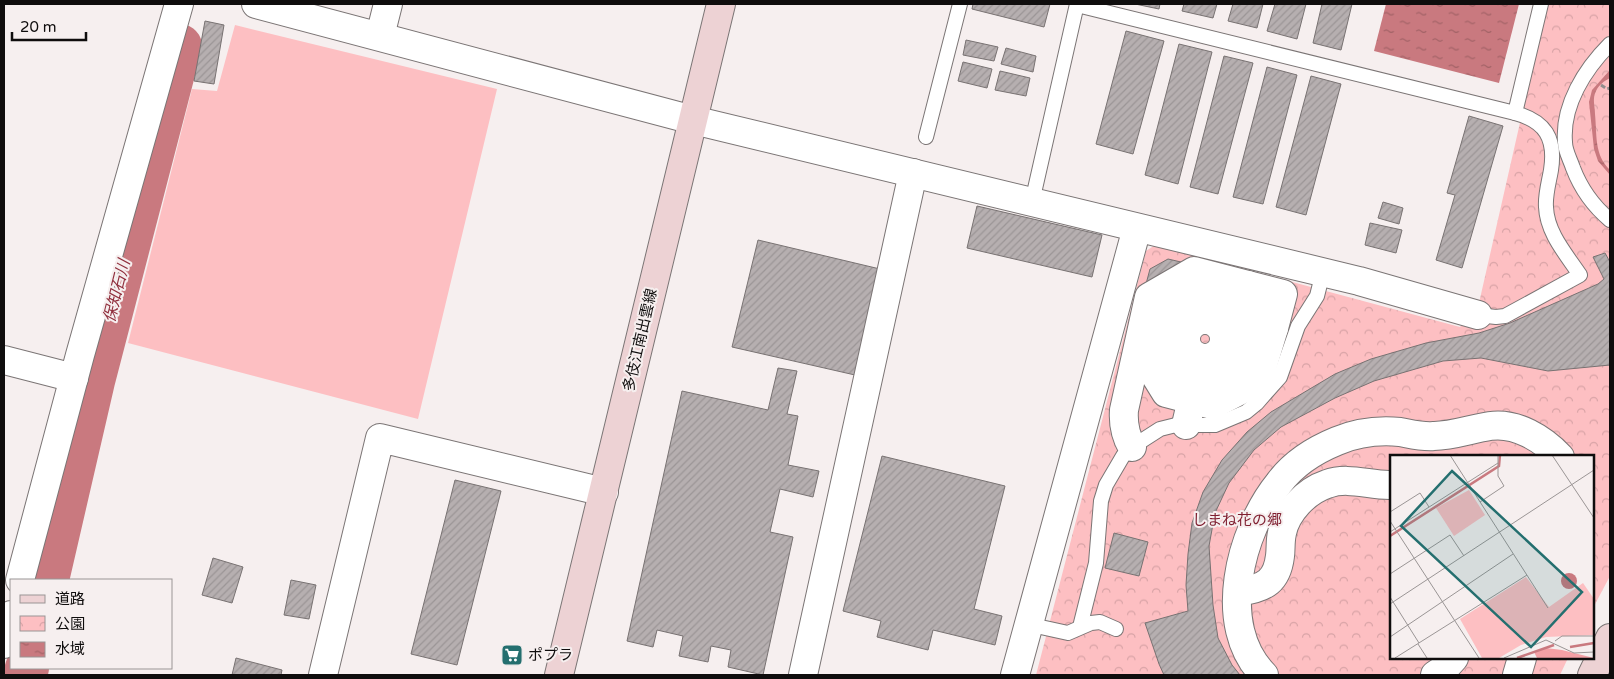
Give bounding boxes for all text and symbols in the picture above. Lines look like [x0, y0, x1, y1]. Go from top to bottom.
scale bar [12, 10, 86, 42]
text: 20 m [20, 18, 57, 36]
water label: 保知石川 [100, 256, 135, 324]
street label: 多伎江南出雲線 [619, 287, 661, 393]
inset map [1390, 455, 1594, 659]
park label: しまね花の郷 [1192, 511, 1282, 529]
legend [10, 579, 172, 669]
text: 道路 [55, 590, 85, 608]
text: 公園 [55, 615, 85, 633]
text: 水域 [55, 640, 85, 658]
supermarket icon: ポプラ [500, 643, 524, 667]
place label: ポプラ [528, 646, 573, 664]

